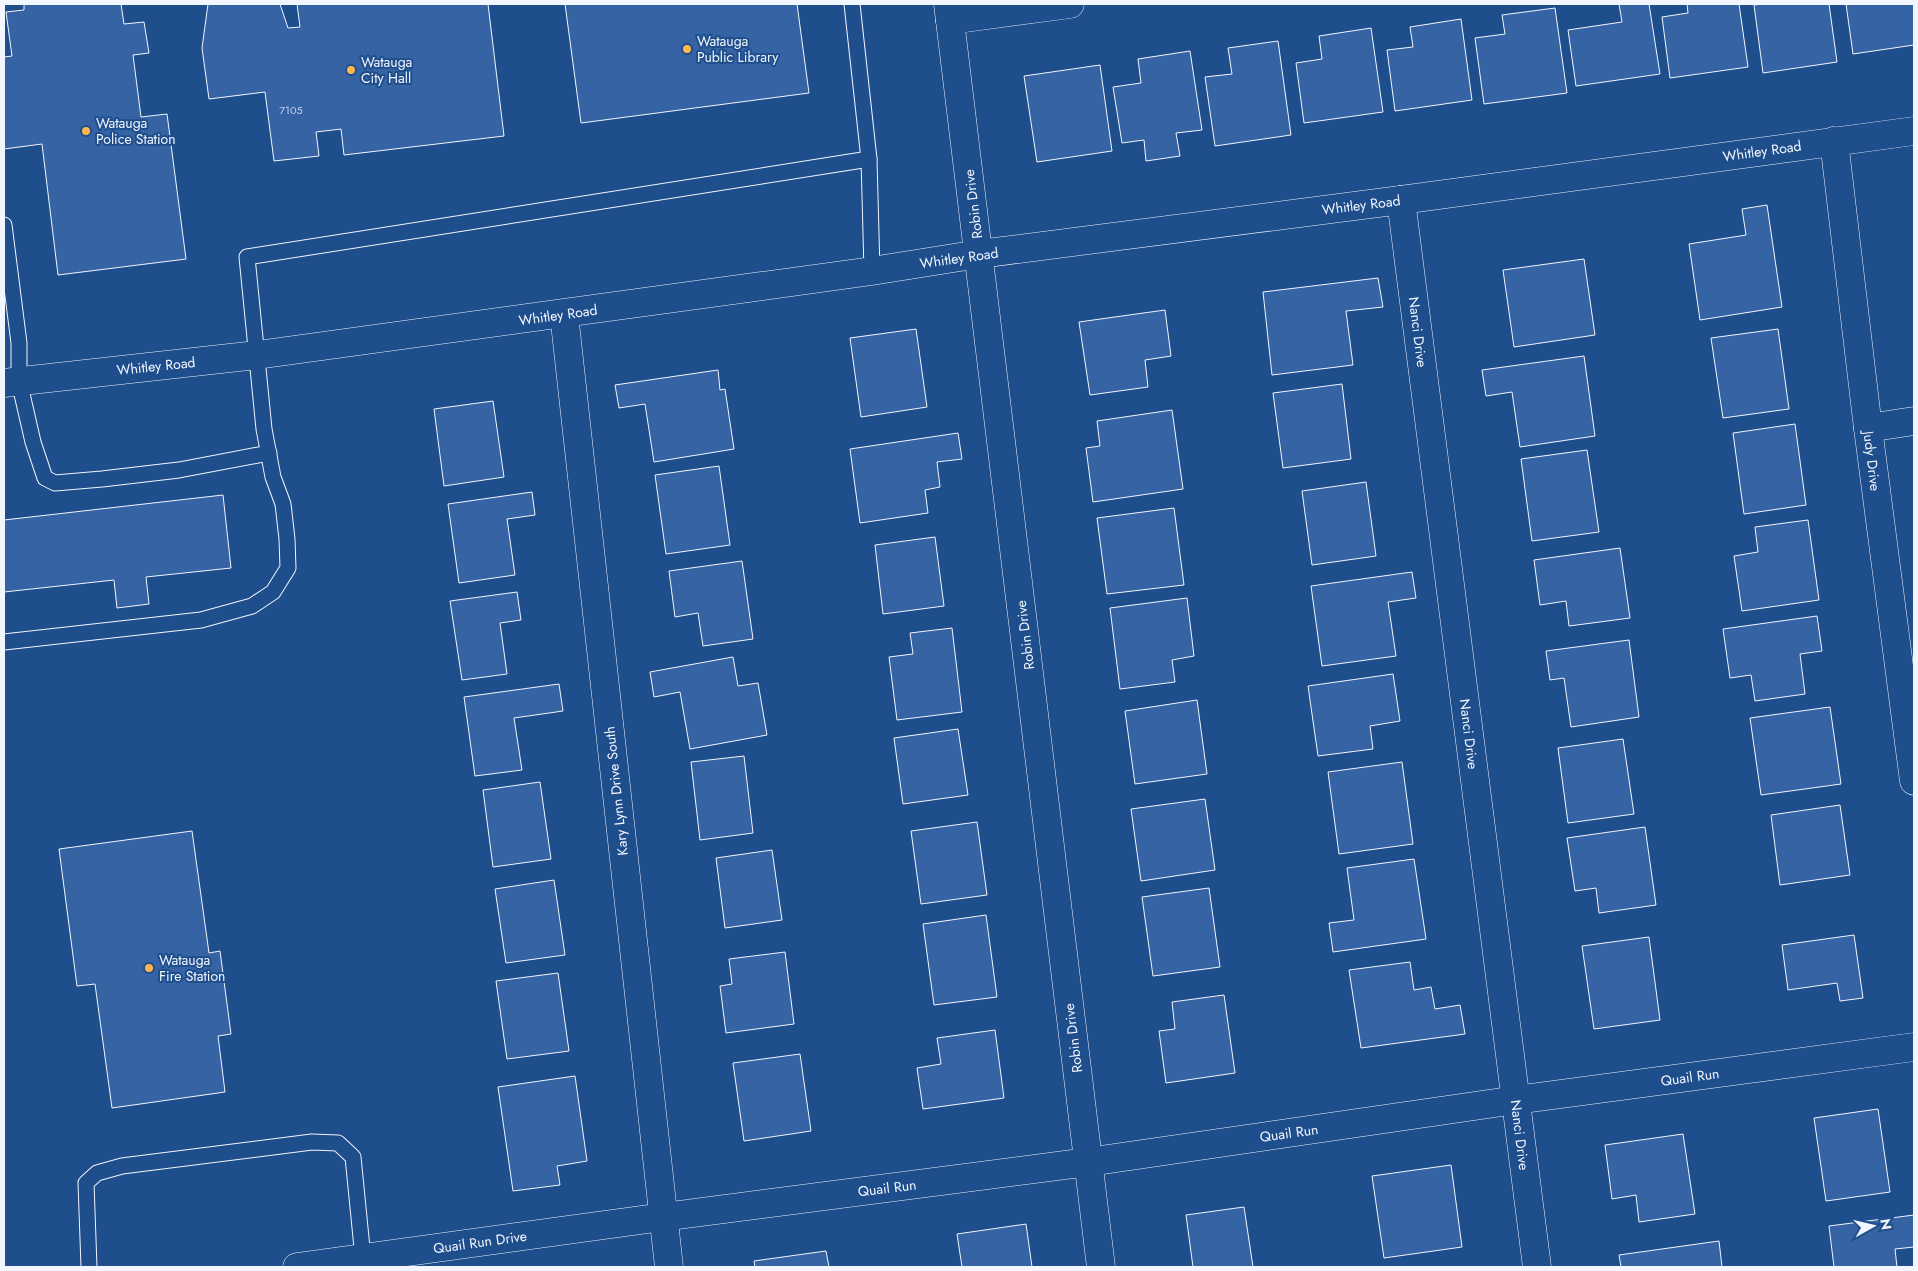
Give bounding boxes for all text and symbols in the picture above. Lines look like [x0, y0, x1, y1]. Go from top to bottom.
place label: Watauga Public Library [697, 31, 779, 67]
marker: Watauga Public Library [681, 43, 693, 55]
place label: Watauga City Hall [361, 52, 412, 88]
marker: Watauga City Hall [345, 64, 357, 76]
house number: 7105 [279, 102, 303, 118]
place label: Watauga Police Station [96, 113, 176, 149]
marker: Watauga Police Station [80, 125, 92, 137]
street label: Whitley Road [1721, 136, 1803, 166]
street label: Robin Drive [959, 168, 987, 240]
street label: Whitley Road [1321, 190, 1401, 220]
street label: Whitley Road [918, 243, 1000, 273]
street label: Nanci Drive [1404, 296, 1432, 368]
street label: Whitley Road [517, 300, 599, 330]
street label: Whitley Road [116, 352, 196, 380]
street label: Judy Drive [1858, 428, 1886, 492]
street label: Robin Drive [1011, 599, 1039, 671]
street label: Nanci Drive [1455, 698, 1483, 770]
street label: Kary Lynn Drive South [599, 726, 633, 856]
place label: Watauga Fire Station [159, 950, 225, 986]
marker: Watauga Fire Station [143, 962, 155, 974]
street label: Robin Drive [1059, 1002, 1087, 1074]
street label: Quail Run [1660, 1063, 1720, 1091]
street label: Nanci Drive [1506, 1099, 1534, 1171]
street label: Quail Run [1259, 1119, 1319, 1147]
street label: Quail Run [857, 1174, 917, 1202]
north arrow [1848, 1201, 1898, 1251]
text: N [1875, 1217, 1897, 1231]
street label: Quail Run Drive [432, 1226, 528, 1258]

